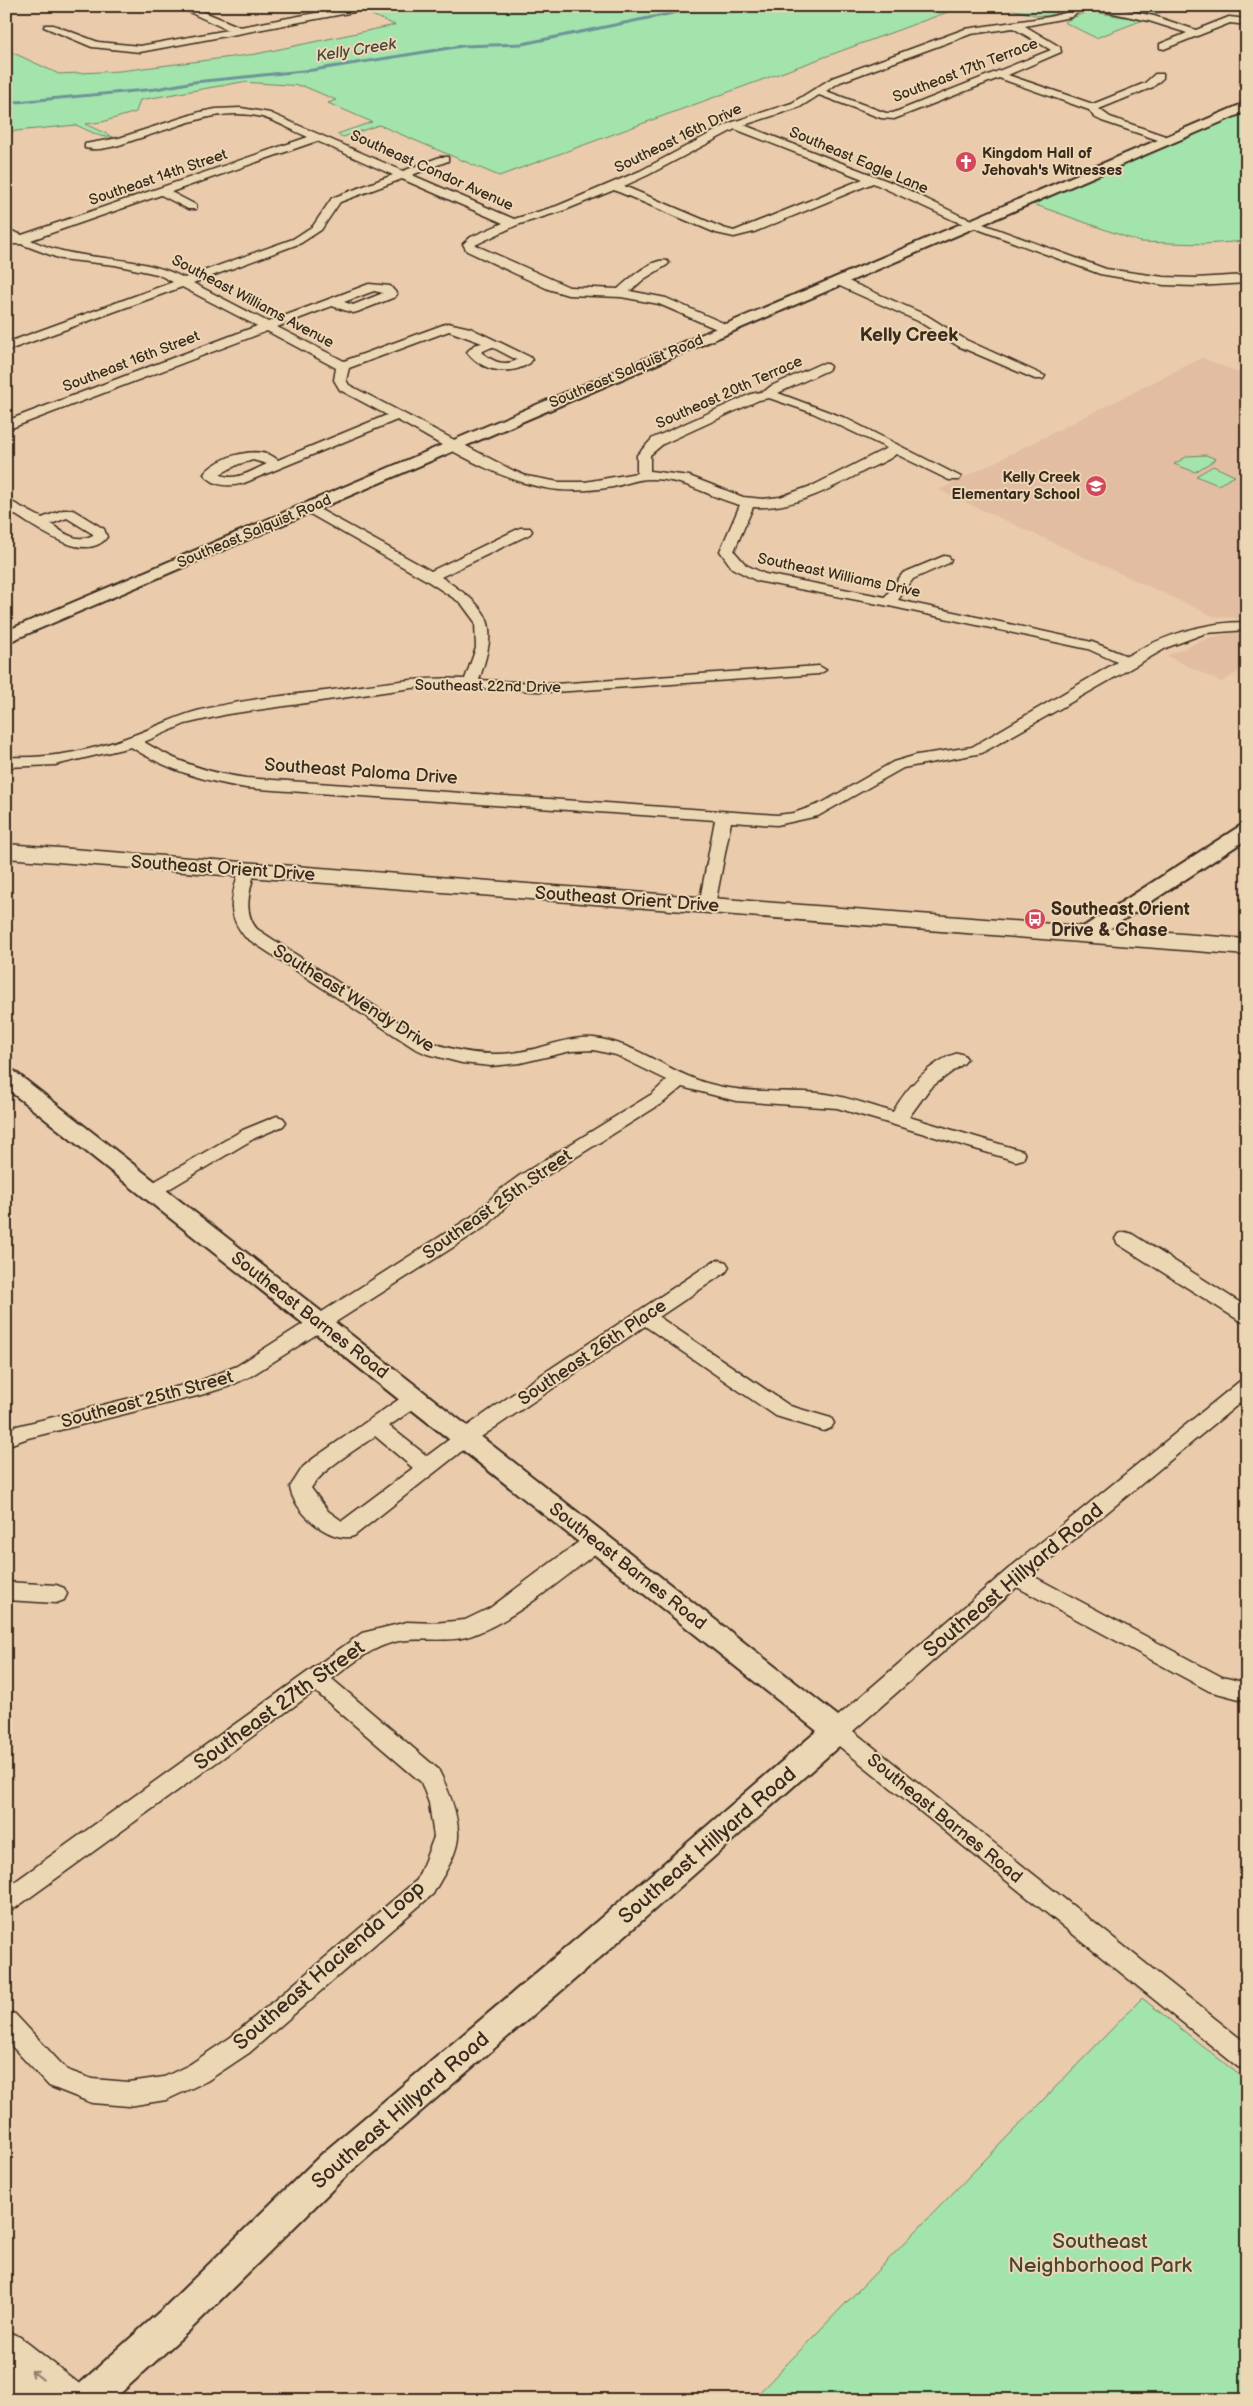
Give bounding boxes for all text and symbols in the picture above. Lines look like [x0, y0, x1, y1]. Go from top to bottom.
street label: Southeast 17th Terrace [890, 34, 1041, 107]
water label: Kelly Creek [315, 35, 399, 66]
street label: Southeast 16th Drive [611, 99, 745, 178]
street label: Southeast Eagle Lane [786, 123, 931, 198]
street label: Southeast Condor Avenue [347, 126, 516, 215]
place label: Kingdom Hall of Jehovah's Witnesses [982, 144, 1122, 180]
street label: Southeast 14th Street [87, 145, 230, 210]
church icon: Kingdom Hall of Jehovah's Witnesses [954, 150, 978, 174]
street label: Southeast Williams Avenue [168, 251, 337, 352]
district label: Kelly Creek [860, 324, 958, 347]
street label: Southeast 16th Street [60, 326, 203, 396]
street label: Southeast Salquist Road [546, 330, 706, 413]
street label: Southeast 20th Terrace [653, 351, 806, 433]
place label: Kelly Creek Elementary School [952, 468, 1080, 504]
school or university icon: Kelly Creek Elementary School [1084, 474, 1108, 498]
street label: Southeast Salquist Road [174, 490, 334, 573]
street label: Southeast Williams Drive [756, 549, 922, 602]
street label: Southeast 22nd Drive [415, 676, 561, 697]
street label: Southeast Paloma Drive [264, 754, 459, 789]
street label: Southeast Orient Drive [130, 852, 316, 885]
street label: Southeast Orient Drive [534, 883, 720, 916]
place label: Southeast Orient Drive & Chase [1051, 899, 1190, 941]
bus stop icon: Southeast Orient Drive & Chase [1023, 907, 1047, 931]
street label: Southeast Wendy Drive [269, 940, 439, 1057]
street label: Southeast 25th Street [419, 1145, 576, 1264]
street label: Southeast Barnes Road [227, 1247, 392, 1383]
street label: Southeast 26th Place [514, 1295, 671, 1410]
street label: Southeast 25th Street [59, 1366, 236, 1433]
street label: Southeast Barnes Road [545, 1498, 710, 1634]
street label: Southeast Hillyard Road [918, 1498, 1108, 1663]
street label: Southeast 27th Street [189, 1635, 370, 1776]
street label: Southeast Barnes Road [863, 1749, 1027, 1888]
street label: Southeast Hillyard Road [613, 1761, 801, 1929]
street label: Southeast Hacienda Loop [228, 1875, 430, 2055]
street label: Southeast Hillyard Road [306, 2026, 494, 2194]
park label: Southeast Neighborhood Park [1008, 2229, 1193, 2278]
one-way arrow [31, 2370, 44, 2381]

